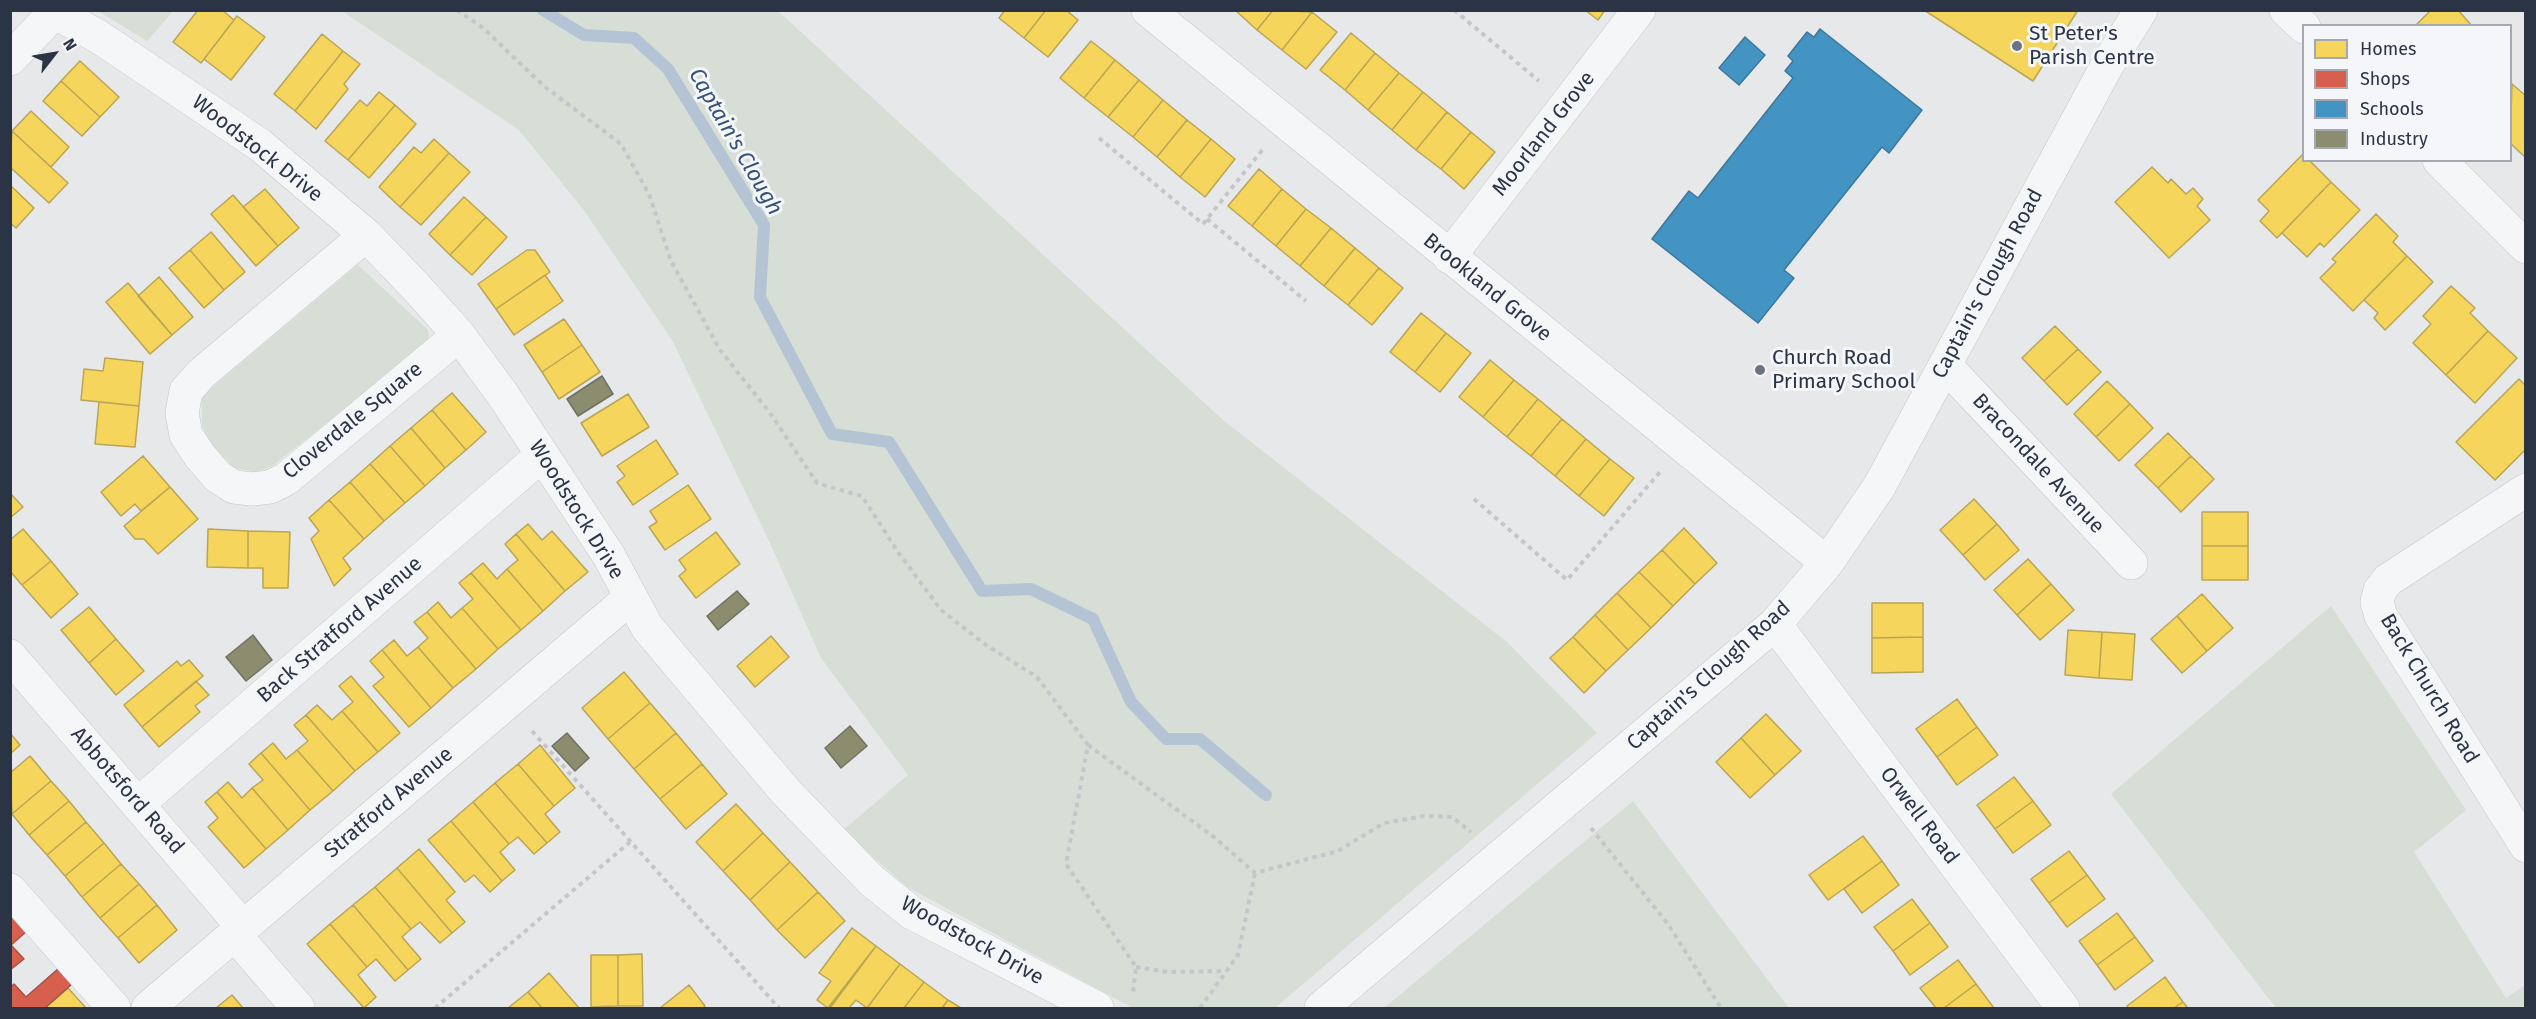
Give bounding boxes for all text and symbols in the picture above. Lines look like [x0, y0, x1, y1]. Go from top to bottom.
place label: St Peter's Parish Centre [2029, 21, 2155, 71]
north arrow [24, 24, 84, 84]
legend [2302, 24, 2512, 162]
text: N [59, 35, 81, 54]
text: Homes [2360, 38, 2416, 60]
marker: St Peter's Parish Centre [2010, 39, 2024, 53]
water label: Captain's Clough [682, 64, 788, 220]
street label: Moorland Grove [1487, 67, 1601, 201]
text: Shops [2360, 68, 2410, 90]
street label: Woodstock Drive [187, 90, 327, 208]
text: Schools [2360, 98, 2424, 120]
text: Industry [2360, 128, 2428, 150]
street label: Captain's Clough Road [1927, 185, 2049, 383]
street label: Brookland Grove [1418, 228, 1556, 348]
place label: Church Road Primary School [1772, 345, 1916, 395]
street label: Cloverdale Square [278, 357, 428, 485]
marker: Church Road Primary School [1753, 363, 1767, 377]
street label: Bracondale Avenue [1967, 389, 2109, 539]
street label: Woodstock Drive [523, 436, 629, 584]
street label: Back Stratford Avenue [252, 551, 428, 709]
street label: Captain's Clough Road [1622, 596, 1796, 756]
street label: Back Church Road [2374, 609, 2484, 769]
street label: Abbotsford Road [65, 722, 189, 860]
street label: Stratford Avenue [320, 742, 458, 864]
street label: Orwell Road [1874, 762, 1964, 870]
street label: Woodstock Drive [896, 891, 1048, 991]

